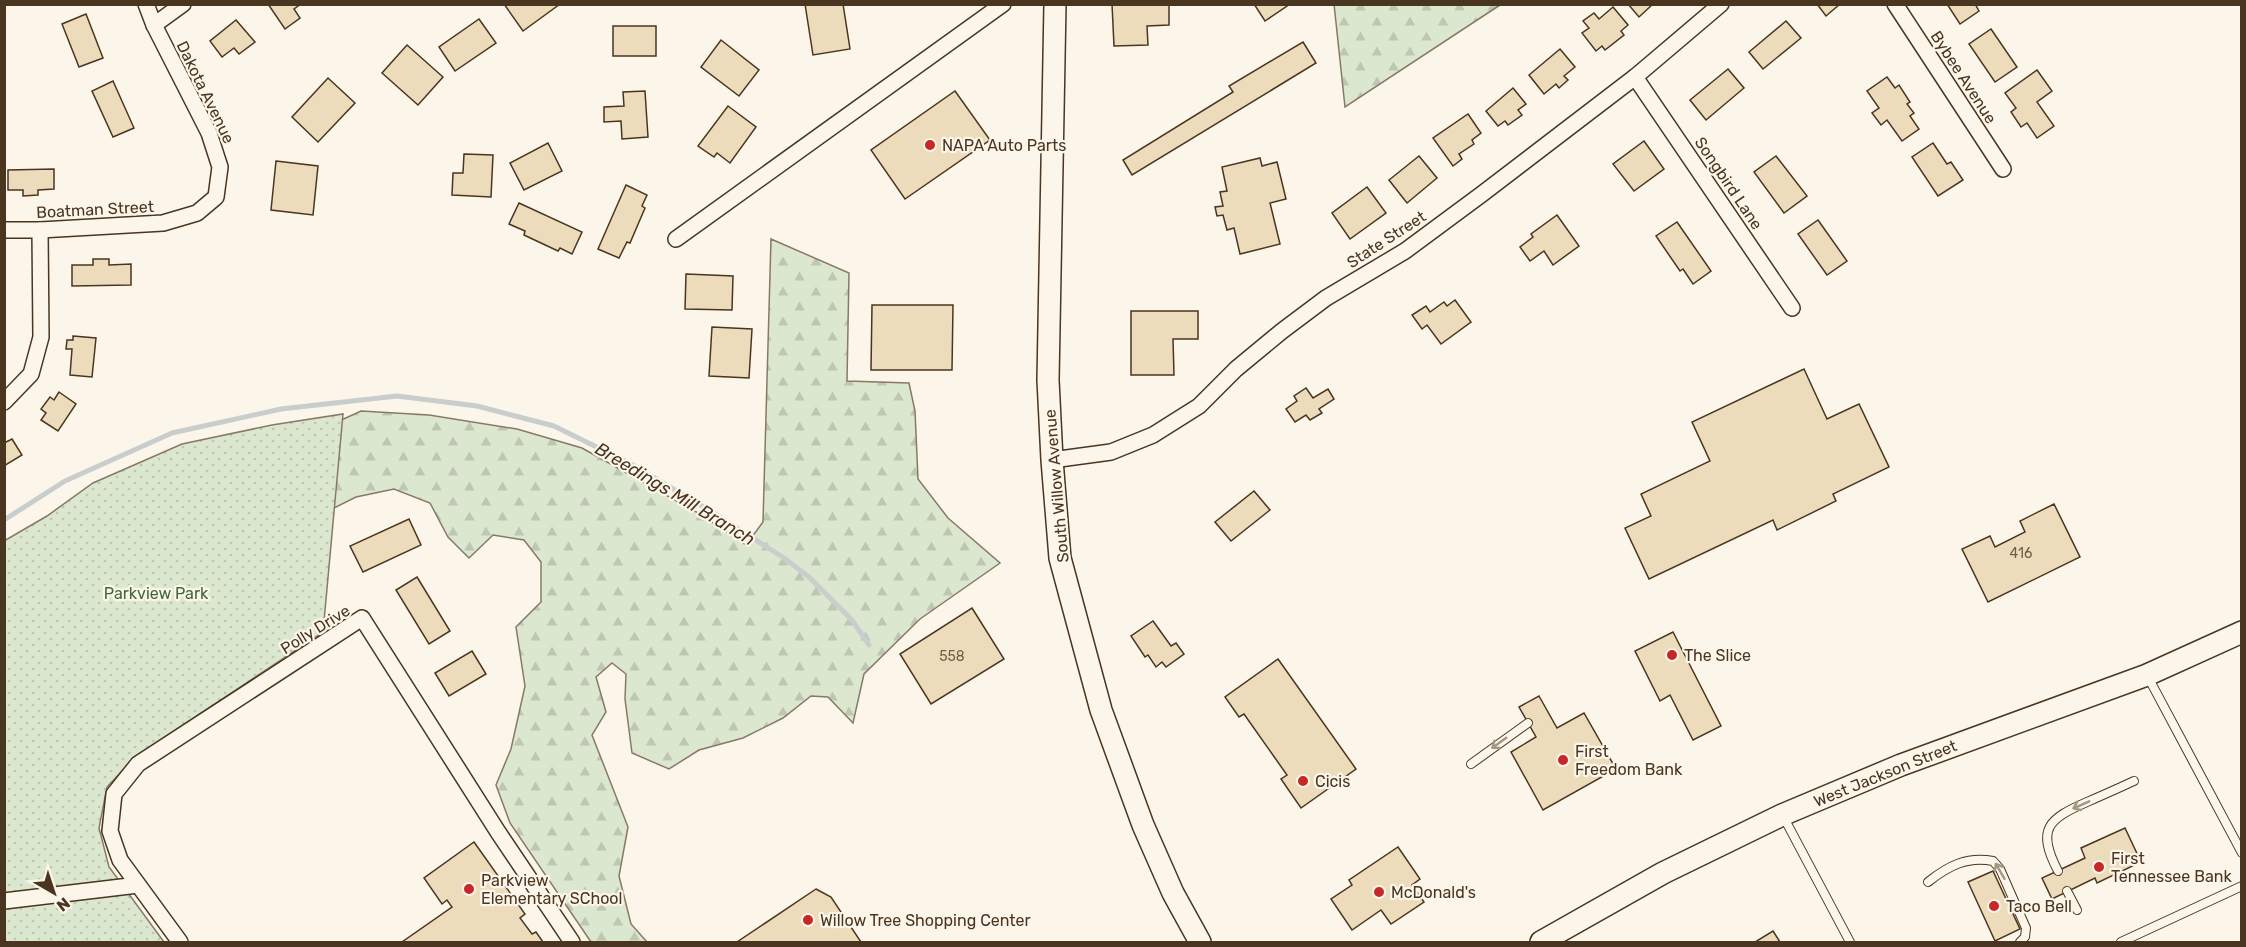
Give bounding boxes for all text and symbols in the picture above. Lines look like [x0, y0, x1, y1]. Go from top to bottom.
street label: Bybee Avenue [1927, 27, 2001, 127]
street label: Dakota Avenue [173, 38, 239, 147]
street label: Songbird Lane [1691, 133, 1767, 233]
place label: NAPA Auto Parts [942, 136, 1066, 155]
marker: NAPA Auto Parts [923, 138, 937, 152]
street label: Boatman Street [36, 197, 154, 222]
street label: State Street [1343, 207, 1429, 272]
street label: South Willow Avenue [1040, 408, 1073, 563]
water label: Breedings Mill Branch [591, 438, 759, 550]
house number: 416 [2010, 545, 2032, 562]
park label: Parkview Park [104, 584, 209, 603]
street label: Polly Drive [277, 601, 353, 658]
place label: The Slice [1684, 646, 1751, 665]
house number: 558 [939, 648, 965, 665]
marker: The Slice [1665, 648, 1679, 662]
street label: West Jackson Street [1811, 736, 1960, 811]
one-way arrow [1492, 737, 1508, 749]
place label: First Freedom Bank [1575, 742, 1683, 779]
marker: First Freedom Bank [1556, 753, 1570, 767]
place label: Cicis [1315, 772, 1350, 791]
marker: Cicis [1296, 774, 1310, 788]
one-way arrow [2072, 800, 2090, 811]
place label: First Tennessee Bank [2111, 849, 2232, 886]
marker: First Tennessee Bank [2092, 860, 2106, 874]
north arrow [24, 863, 84, 923]
one-way arrow [1993, 863, 2005, 880]
place label: Parkview Elementary SChool [481, 871, 622, 908]
marker: Parkview Elementary SChool [462, 882, 476, 896]
place label: McDonald's [1391, 883, 1476, 902]
marker: McDonald's [1372, 885, 1386, 899]
text: N [53, 893, 74, 915]
place label: Taco Bell [2006, 897, 2072, 916]
marker: Taco Bell [1987, 899, 2001, 913]
place label: Willow Tree Shopping Center [820, 911, 1031, 930]
marker: Willow Tree Shopping Center [801, 913, 815, 927]

